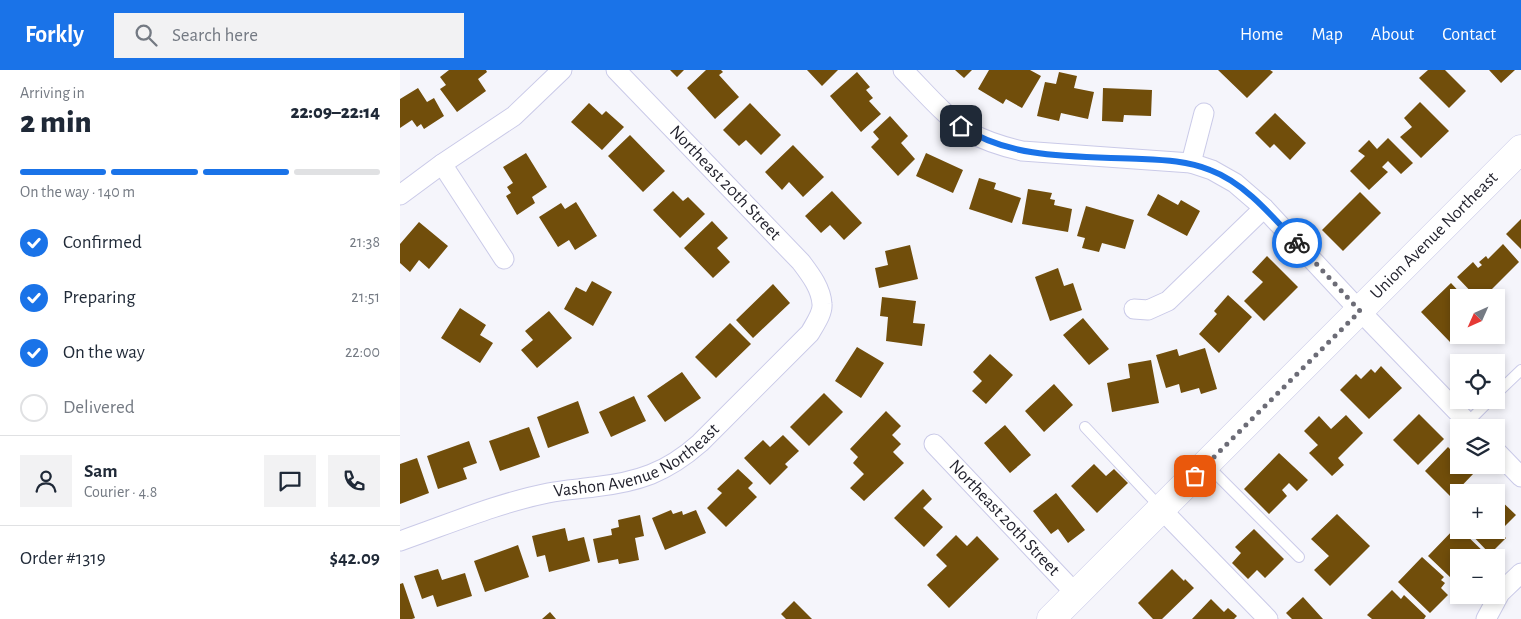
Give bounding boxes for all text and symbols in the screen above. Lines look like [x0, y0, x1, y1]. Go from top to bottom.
search box [114, 13, 464, 58]
icon: search [132, 21, 160, 49]
text: Forkly [25, 23, 84, 47]
text: Search here [172, 26, 258, 45]
text: Home [1240, 26, 1283, 44]
text: Map [1311, 26, 1343, 44]
text: About [1371, 26, 1414, 44]
text: Contact [1442, 26, 1496, 44]
text: Arriving in [20, 85, 85, 101]
text: 22:09–22:14 [290, 103, 380, 122]
pin [940, 105, 982, 147]
text: 2 min [20, 106, 92, 138]
icon: home [947, 112, 975, 140]
street label: Northeast 20th Street [666, 122, 784, 244]
street label: Union Avenue Northeast [1367, 169, 1501, 303]
text: On the way · 140 m [20, 184, 135, 200]
courier [1272, 218, 1322, 268]
icon: check [20, 229, 48, 257]
icon: bike [1283, 229, 1311, 257]
text: Confirmed [63, 233, 142, 252]
text: 21:38 [349, 234, 380, 250]
icon: check [20, 284, 48, 312]
text: Preparing [63, 288, 136, 307]
text: 21:51 [351, 289, 380, 305]
north arrow [1450, 289, 1505, 344]
map controls [1450, 289, 1505, 604]
icon: check [20, 339, 48, 367]
text: On the way [63, 343, 145, 362]
text: 22:00 [345, 344, 380, 360]
button: locate [1450, 354, 1505, 409]
text: Delivered [63, 398, 135, 417]
button: layers [1450, 419, 1505, 474]
street label: Vashon Avenue Northeast [552, 420, 723, 501]
button: person [20, 455, 72, 507]
button: chat [264, 455, 316, 507]
button: phone [328, 455, 380, 507]
pin [1174, 455, 1216, 497]
street label: Northeast 20th Street [945, 457, 1063, 580]
text: Sam [84, 462, 118, 481]
icon: bag [1181, 462, 1209, 490]
text: Courier · 4.8 [84, 484, 157, 500]
button: + [1450, 484, 1505, 539]
text: Order #1319 [20, 549, 106, 568]
text: $42.09 [330, 549, 380, 568]
button: − [1450, 549, 1505, 604]

